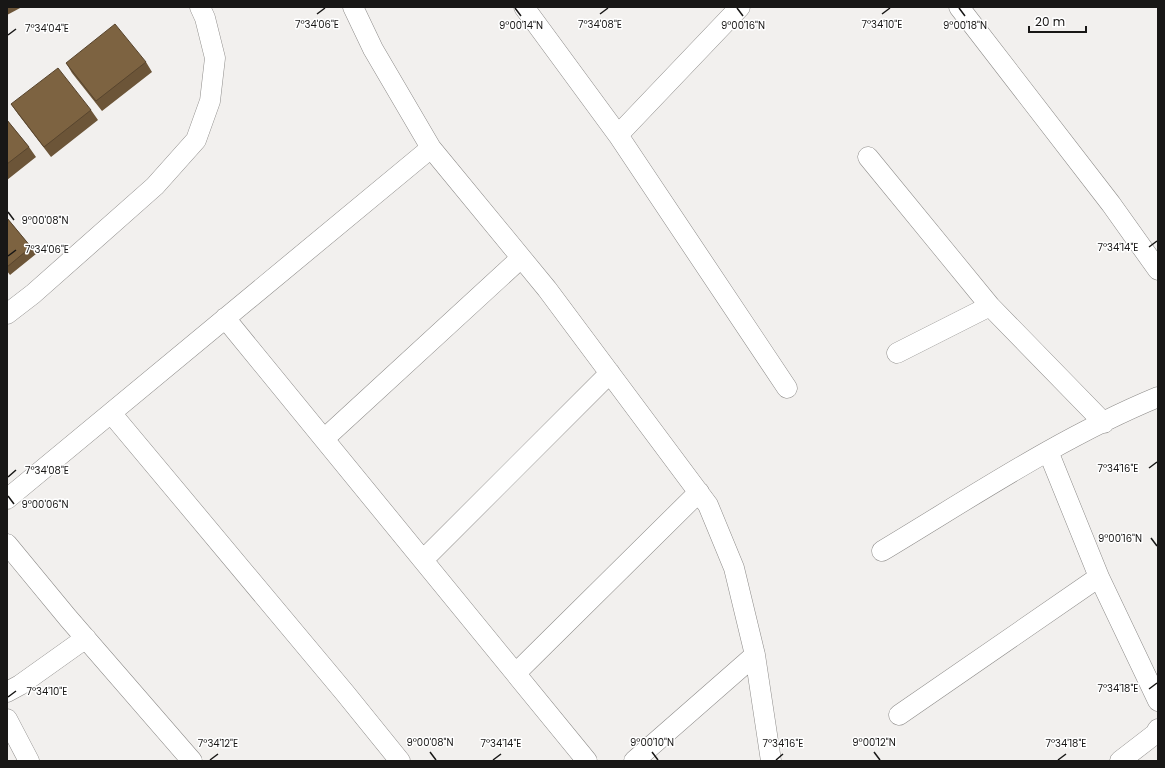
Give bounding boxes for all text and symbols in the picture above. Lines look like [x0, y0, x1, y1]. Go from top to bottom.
scale bar [1029, 8, 1086, 34]
text: 20 m [1035, 13, 1065, 30]
text: 7°34'06"E [295, 17, 339, 32]
text: 7°34'08"E [578, 17, 622, 32]
text: 7°34'10"E [862, 17, 902, 32]
text: 9°00'14"N [499, 18, 543, 33]
text: 9°00'16"N [721, 18, 765, 33]
text: 9°00'18"N [943, 18, 987, 33]
text: 7°34'04"E [25, 21, 69, 36]
text: 9°00'08"N [21, 213, 69, 228]
text: 7°34'14"E [1098, 240, 1138, 255]
text: 7°34'06"E [25, 242, 69, 257]
text: 7°34'16"E [1098, 461, 1138, 476]
text: 7°34'08"E [25, 463, 69, 478]
text: 9°00'06"N [21, 497, 69, 512]
text: 9°00'16"N [1098, 531, 1142, 546]
text: 7°34'18"E [1098, 681, 1138, 696]
text: 7°34'10"E [27, 684, 67, 699]
text: 9°00'08"N [406, 735, 454, 750]
text: 9°00'10"N [630, 735, 674, 750]
text: 9°00'12"N [852, 735, 896, 750]
text: 7°34'12"E [198, 736, 238, 751]
text: 7°34'14"E [481, 736, 521, 751]
text: 7°34'16"E [763, 736, 803, 751]
text: 7°34'18"E [1046, 736, 1086, 751]

